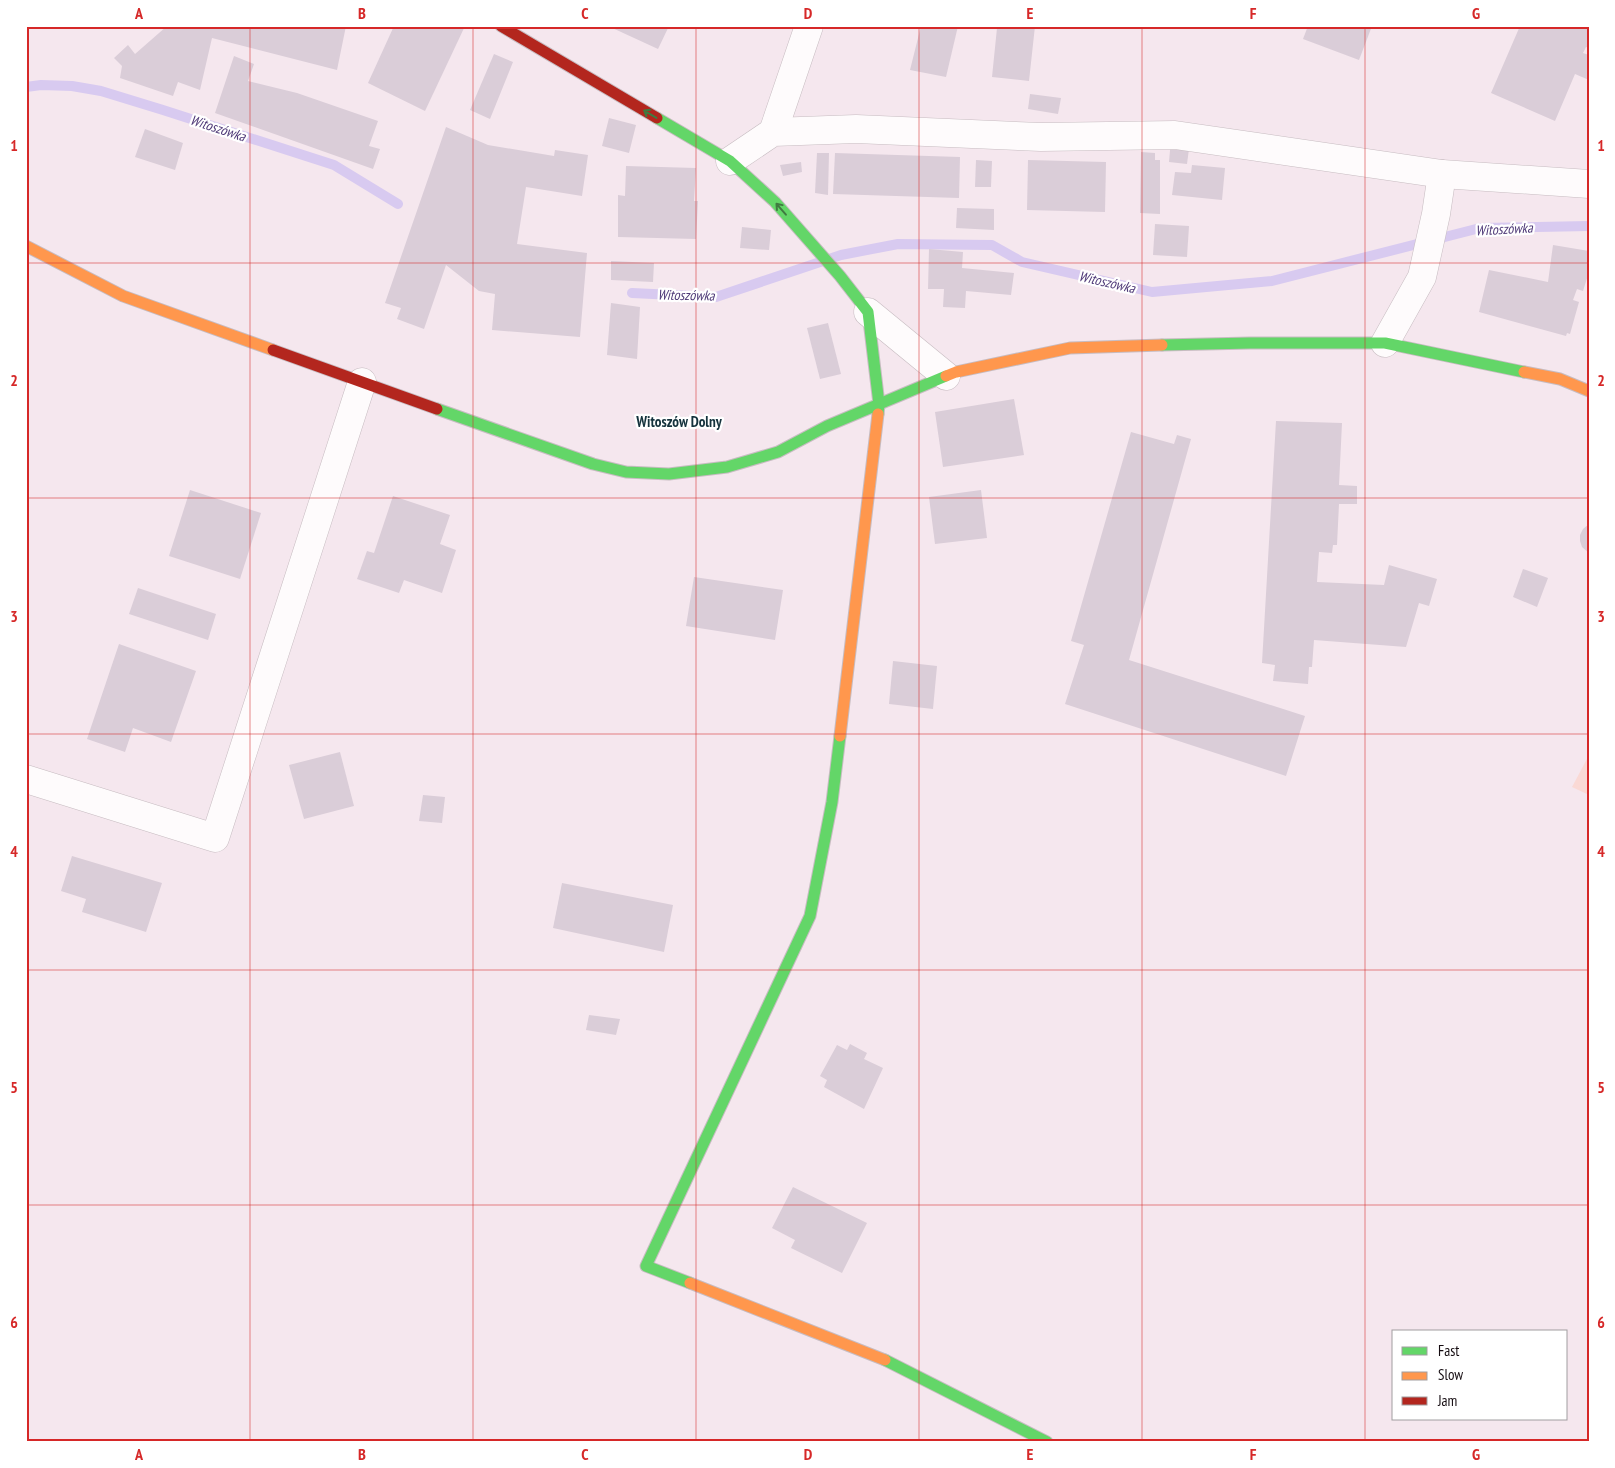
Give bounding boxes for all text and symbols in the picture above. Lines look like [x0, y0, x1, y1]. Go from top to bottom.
text: A [134, 3, 144, 23]
text: B [358, 3, 366, 23]
text: C [581, 3, 589, 23]
text: D [804, 3, 813, 23]
text: E [1027, 3, 1034, 23]
text: F [1250, 3, 1257, 23]
text: G [1472, 3, 1480, 23]
one-way arrow [644, 108, 658, 118]
water label: Witoszówka [188, 111, 249, 146]
text: 1 [10, 135, 18, 155]
text: 1 [1597, 135, 1605, 155]
one-way arrow [775, 203, 786, 216]
water label: Witoszówka [1475, 218, 1534, 239]
water label: Witoszówka [1077, 267, 1138, 297]
water label: Witoszówka [657, 286, 716, 305]
text: 2 [10, 370, 18, 390]
text: 2 [1597, 370, 1605, 390]
district label: Witoszów Dolny [635, 412, 723, 431]
text: 3 [10, 606, 18, 626]
text: 3 [1597, 606, 1605, 626]
text: 4 [10, 841, 18, 861]
text: 4 [1597, 841, 1605, 861]
text: 5 [10, 1077, 18, 1097]
text: 5 [1597, 1077, 1605, 1097]
text: 6 [10, 1312, 18, 1332]
text: 6 [1597, 1312, 1605, 1332]
legend [1392, 1330, 1568, 1420]
text: Fast [1438, 1341, 1459, 1360]
text: Slow [1438, 1365, 1463, 1384]
text: Jam [1437, 1391, 1457, 1410]
text: A [134, 1444, 144, 1464]
text: B [358, 1444, 366, 1464]
text: C [581, 1444, 589, 1464]
text: D [804, 1444, 813, 1464]
text: E [1027, 1444, 1034, 1464]
text: F [1250, 1444, 1257, 1464]
text: G [1472, 1444, 1480, 1464]

